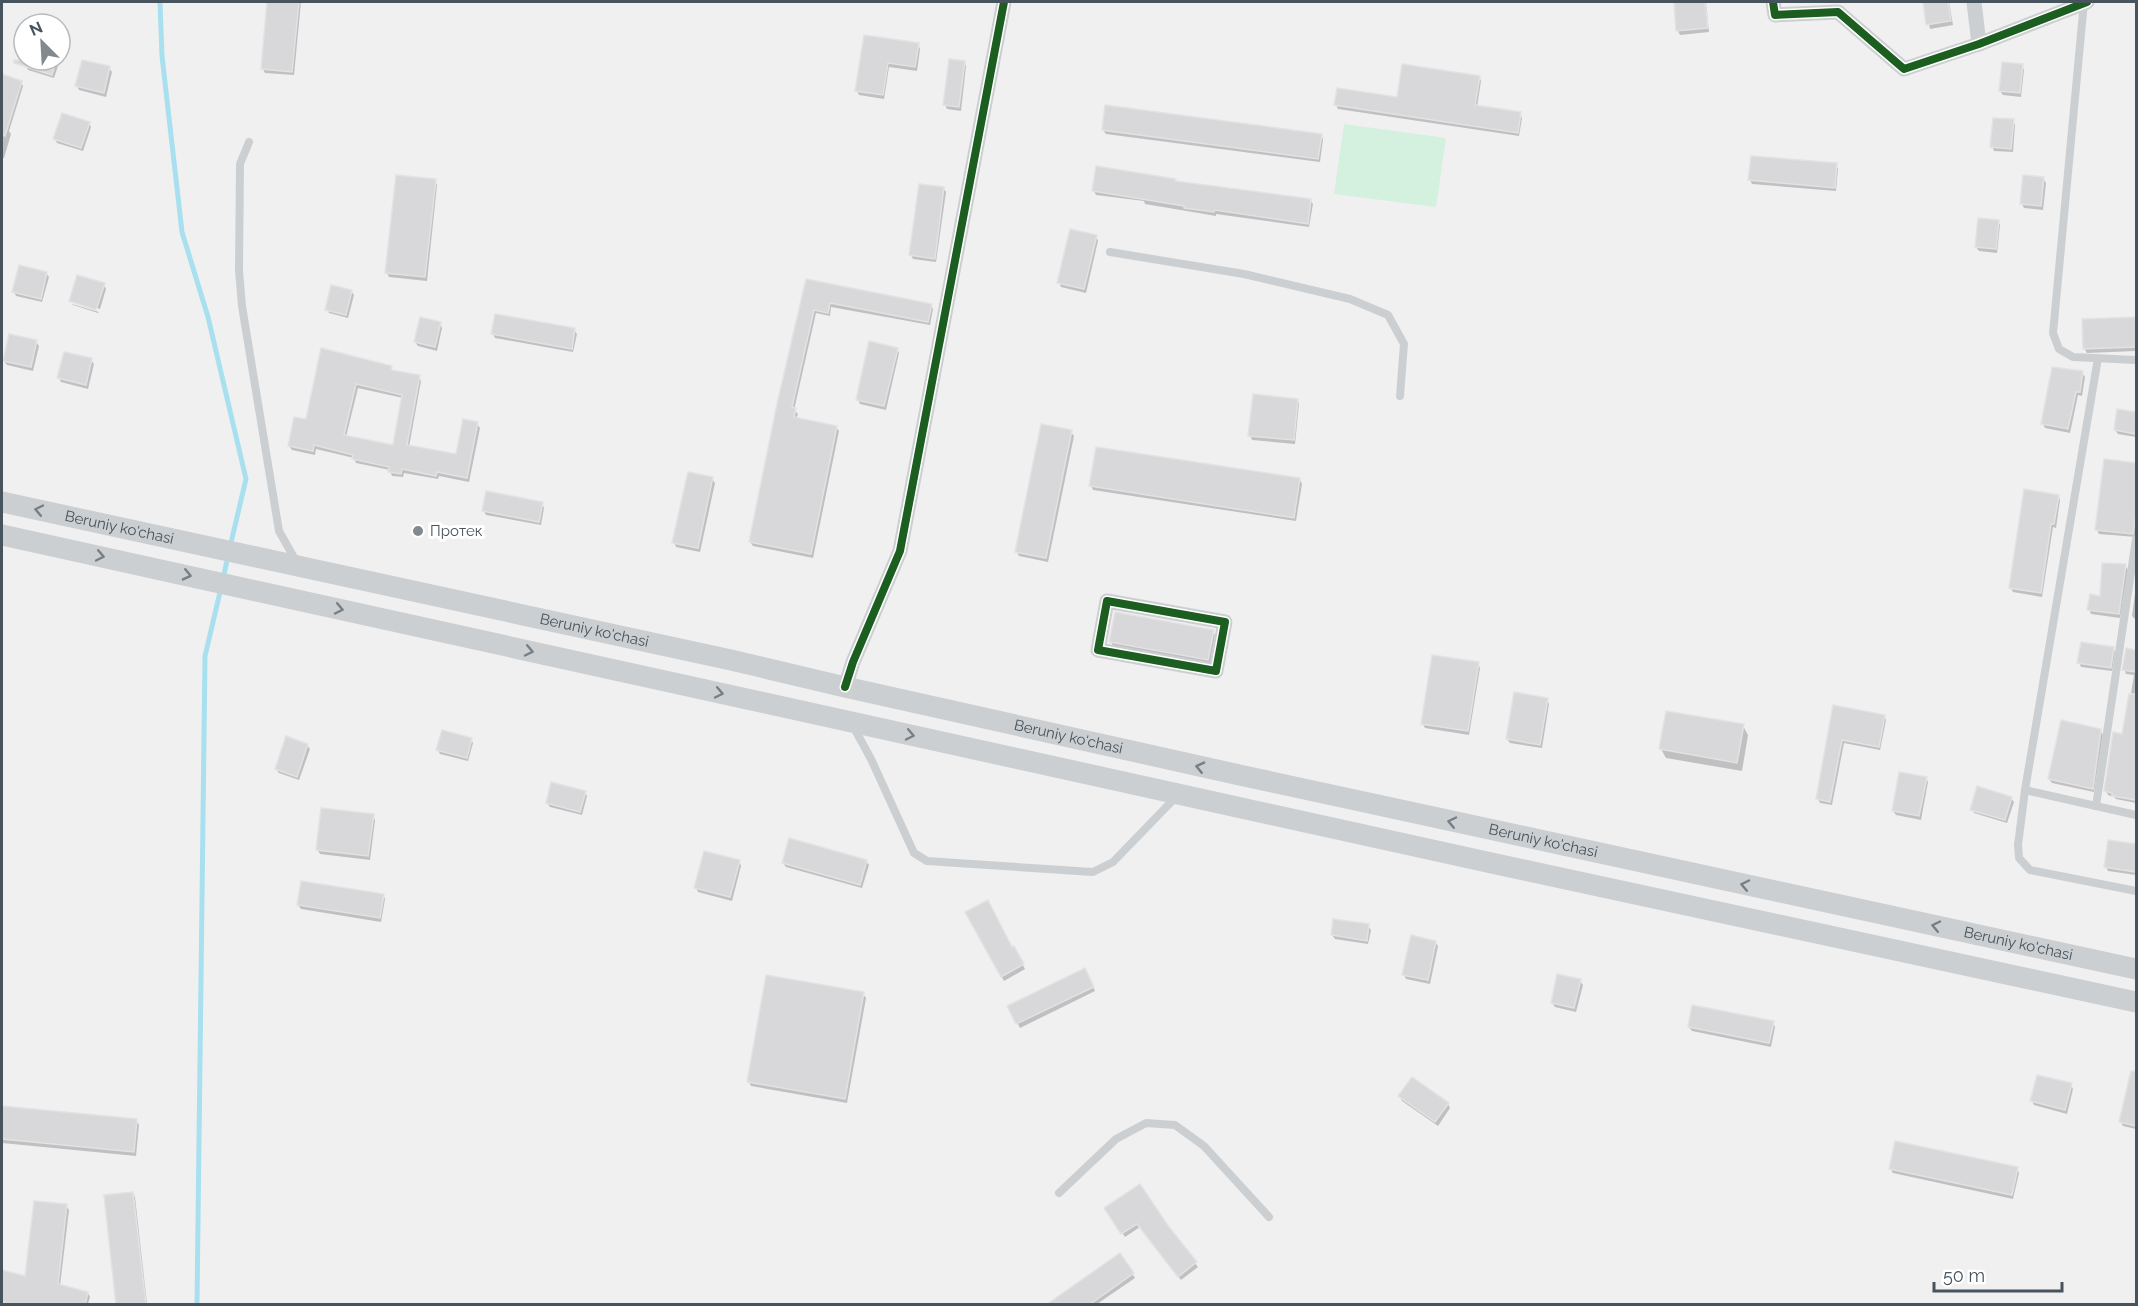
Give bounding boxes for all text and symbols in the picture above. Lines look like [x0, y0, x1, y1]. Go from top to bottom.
north arrow [12, 12, 72, 72]
text: N [27, 18, 46, 40]
one-way arrow [35, 505, 45, 518]
street label: Beruniy ko'chasi [63, 507, 175, 548]
place label: Протек [430, 522, 483, 540]
marker: Протек [411, 524, 425, 538]
one-way arrow [95, 549, 105, 562]
one-way arrow [182, 568, 192, 581]
one-way arrow [333, 602, 343, 615]
street label: Beruniy ko'chasi [538, 610, 650, 651]
one-way arrow [524, 644, 534, 657]
one-way arrow [714, 686, 724, 699]
street label: Beruniy ko'chasi [1012, 716, 1125, 758]
one-way arrow [905, 728, 915, 741]
one-way arrow [1195, 761, 1205, 774]
one-way arrow [1447, 816, 1457, 829]
street label: Beruniy ko'chasi [1487, 820, 1599, 861]
one-way arrow [1740, 879, 1750, 892]
one-way arrow [1931, 920, 1941, 933]
street label: Beruniy ko'chasi [1962, 923, 2074, 964]
scale bar [1934, 1255, 2062, 1293]
text: 50 m [1943, 1265, 1985, 1286]

